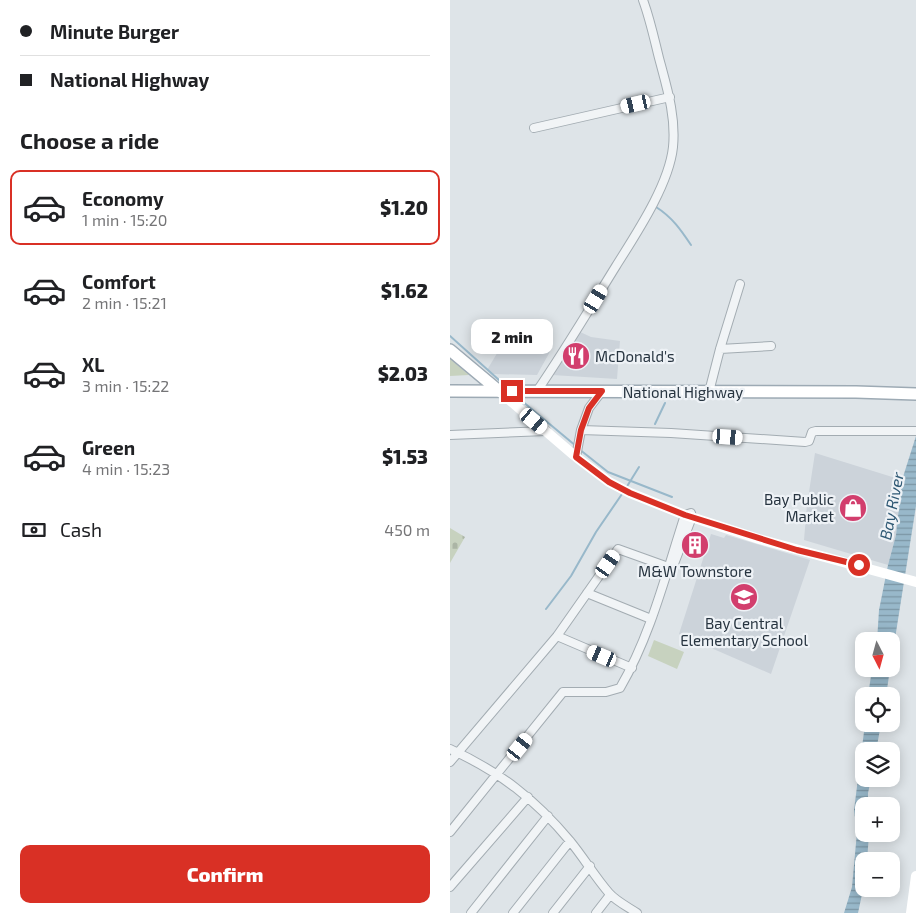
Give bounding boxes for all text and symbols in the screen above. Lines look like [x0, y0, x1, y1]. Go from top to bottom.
text: Minute Burger [50, 20, 179, 43]
text: National Highway [50, 68, 209, 91]
car [619, 93, 652, 115]
text: Choose a ride [20, 127, 159, 153]
icon: car [22, 185, 67, 230]
text: Economy [82, 187, 164, 210]
text: $1.20 [380, 196, 428, 219]
text: 1 min · 15:20 [82, 210, 168, 229]
icon: car [22, 268, 67, 313]
text: Comfort [82, 270, 156, 293]
text: $1.62 [381, 279, 428, 302]
car [581, 282, 610, 316]
text: 2 min · 15:21 [82, 293, 167, 312]
callout: 2 min [471, 318, 553, 354]
text: 2 min [491, 327, 533, 346]
restaurant icon: McDonald's [561, 341, 591, 371]
place label: McDonald's [595, 347, 675, 365]
icon: car [22, 351, 67, 396]
text: XL [82, 353, 104, 376]
text: $2.03 [378, 362, 428, 385]
text: 3 min · 15:22 [82, 376, 169, 395]
route end [501, 380, 523, 402]
street label: National Highway [623, 383, 743, 401]
car [517, 406, 550, 436]
car [712, 428, 743, 446]
icon: car [22, 434, 67, 479]
text: Green [82, 436, 135, 459]
text: $1.53 [382, 445, 428, 468]
text: 4 min · 15:23 [82, 459, 170, 478]
water label: Bay River [875, 470, 908, 542]
place label: Bay Public Market [764, 490, 834, 525]
shop icon: Bay Public Market [838, 493, 868, 523]
icon: cash [20, 516, 48, 544]
text: Cash [60, 518, 102, 541]
text: 450 m [384, 520, 430, 539]
building icon: M&W Townstore [680, 530, 710, 560]
car [593, 547, 622, 581]
route start [848, 554, 870, 576]
place label: M&W Townstore [638, 562, 752, 580]
school or university icon: Bay Central Elementary School [729, 582, 759, 612]
place label: Bay Central Elementary School [680, 614, 808, 649]
north arrow [855, 632, 900, 678]
map controls [855, 632, 900, 897]
car [585, 643, 618, 669]
button: locate [855, 687, 900, 732]
car [504, 731, 535, 763]
button: layers [855, 742, 900, 787]
button: + [855, 797, 900, 842]
button: Confirm [20, 845, 430, 903]
button: − [855, 852, 900, 897]

